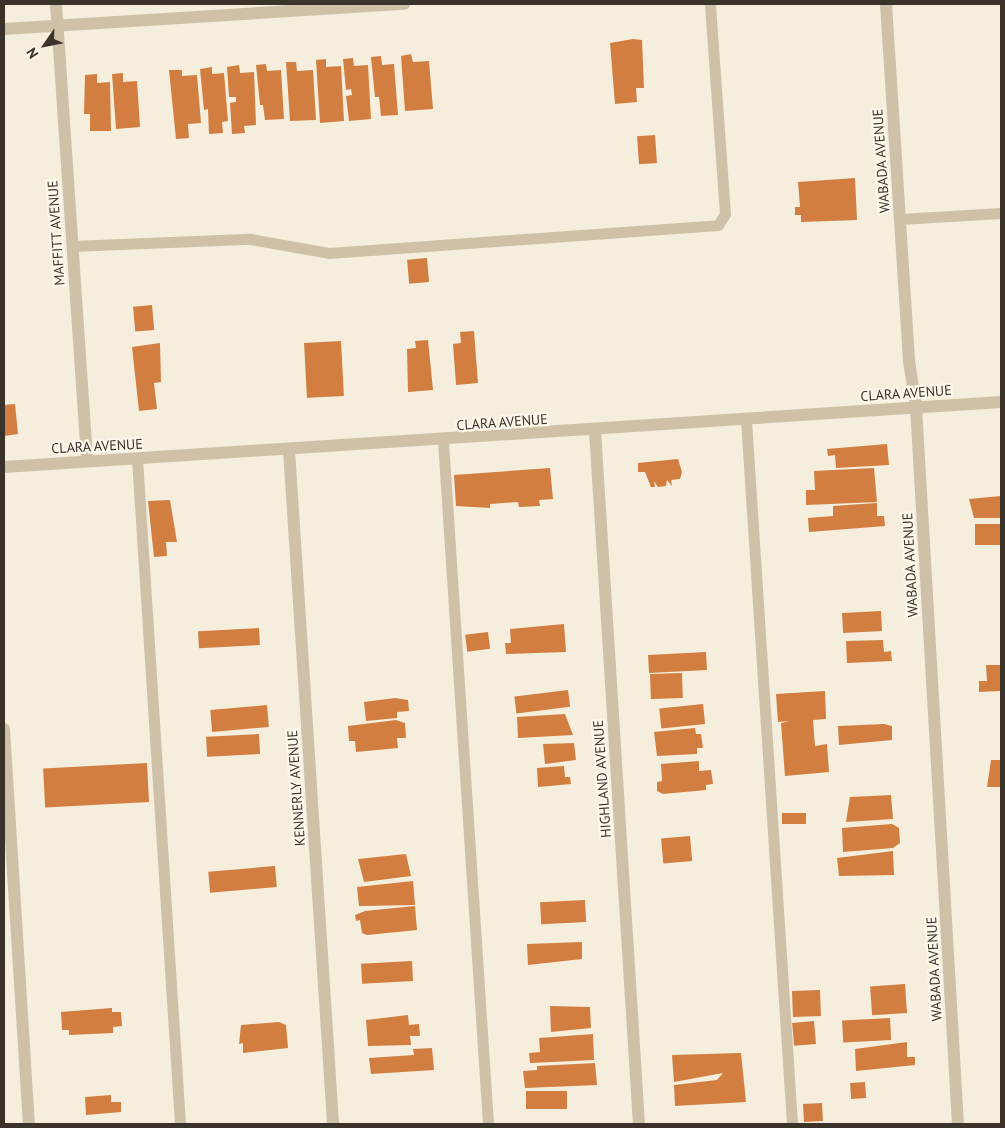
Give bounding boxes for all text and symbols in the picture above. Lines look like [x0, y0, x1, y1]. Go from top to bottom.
north arrow [20, 20, 70, 70]
text: N [22, 44, 42, 62]
street label: WABADA AVENUE [869, 108, 893, 214]
street label: MAFFITT AVENUE [44, 179, 68, 287]
street label: CLARA AVENUE [859, 381, 953, 405]
street label: CLARA AVENUE [455, 410, 549, 434]
street label: CLARA AVENUE [50, 435, 144, 457]
street label: WABADA AVENUE [899, 512, 921, 618]
street label: HIGHLAND AVENUE [589, 719, 615, 839]
street label: KENNERLY AVENUE [284, 729, 308, 847]
street label: WABADA AVENUE [923, 916, 945, 1022]

